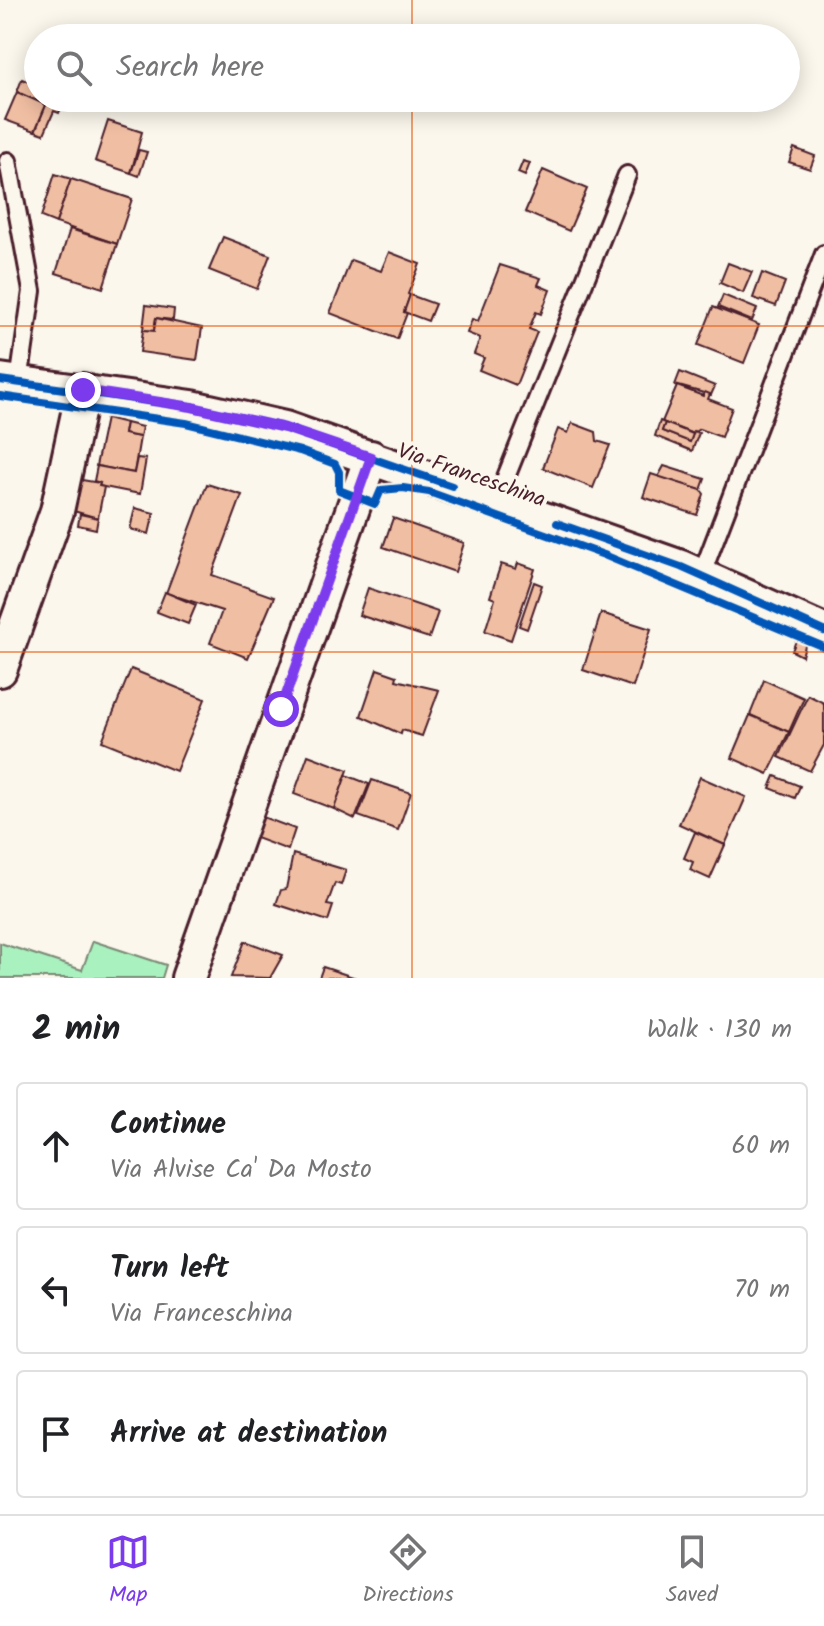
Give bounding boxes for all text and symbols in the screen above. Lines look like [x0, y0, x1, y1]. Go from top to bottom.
search box [24, 24, 800, 112]
text: Search here [116, 44, 264, 92]
icon: search [52, 46, 96, 90]
route end [65, 372, 101, 408]
street label: Via Franceschina [392, 435, 550, 518]
route start [263, 691, 299, 727]
text: 2 min [32, 1003, 120, 1057]
text: Walk · 130 m [647, 1009, 792, 1051]
text: Continue [110, 1101, 226, 1149]
icon: ahead [34, 1124, 78, 1168]
text: 60 m [731, 1125, 790, 1167]
text: Via Alvise Ca' Da Mosto [110, 1149, 372, 1191]
text: Turn left [110, 1245, 229, 1293]
icon: left [34, 1268, 78, 1312]
text: 70 m [734, 1269, 790, 1311]
text: Via Franceschina [110, 1293, 293, 1335]
text: Arrive at destination [110, 1410, 387, 1458]
icon: arrive [34, 1412, 78, 1456]
tab: Map [106, 1530, 150, 1613]
tab: Directions [362, 1530, 454, 1613]
tab: Saved [666, 1530, 718, 1613]

